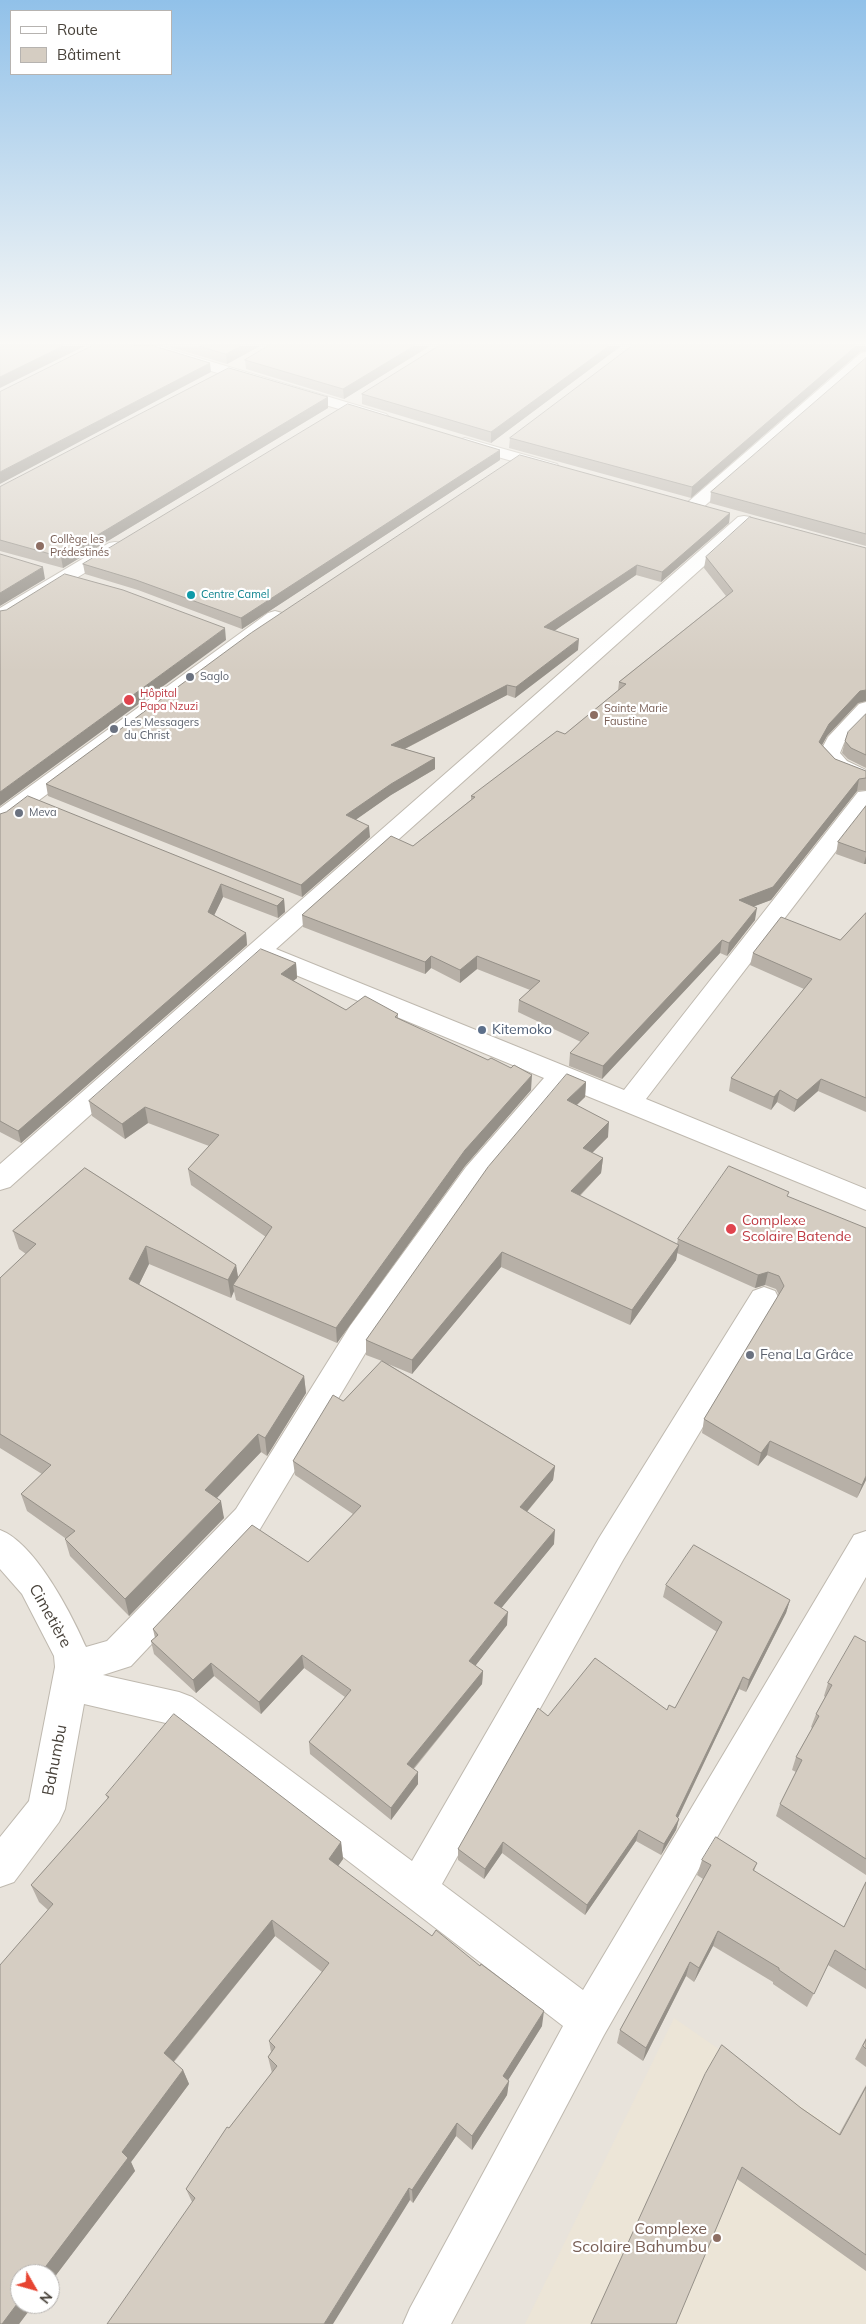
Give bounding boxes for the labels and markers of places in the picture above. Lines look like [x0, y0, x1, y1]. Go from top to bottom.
place label: Collège les Prédestinés [50, 533, 109, 559]
marker: Collège les Prédestinés [34, 540, 46, 552]
place label: Centre Camel [201, 588, 269, 602]
marker: Centre Camel [185, 589, 197, 601]
place label: Saglo [200, 670, 229, 684]
marker: Saglo [184, 671, 196, 683]
place label: Hôpital Papa Nzuzi [140, 687, 198, 713]
marker: Hôpital Papa Nzuzi [122, 693, 136, 707]
place label: Sainte Marie Faustine [604, 702, 668, 728]
marker: Sainte Marie Faustine [588, 709, 600, 721]
place label: Les Messagers du Christ [124, 716, 199, 742]
marker: Les Messagers du Christ [108, 723, 120, 735]
place label: Meva [29, 806, 57, 820]
marker: Meva [13, 807, 25, 819]
place label: Kitemoko [492, 1022, 552, 1038]
marker: Kitemoko [476, 1024, 488, 1036]
place label: Complexe Scolaire Batende [742, 1213, 851, 1246]
marker: Complexe Scolaire Batende [724, 1222, 738, 1236]
place label: Fena La Grâce [760, 1347, 853, 1363]
marker: Fena La Grâce [744, 1349, 756, 1361]
place label: Complexe Scolaire Bahumbu [572, 2219, 707, 2257]
marker: Complexe Scolaire Bahumbu [711, 2232, 723, 2244]

